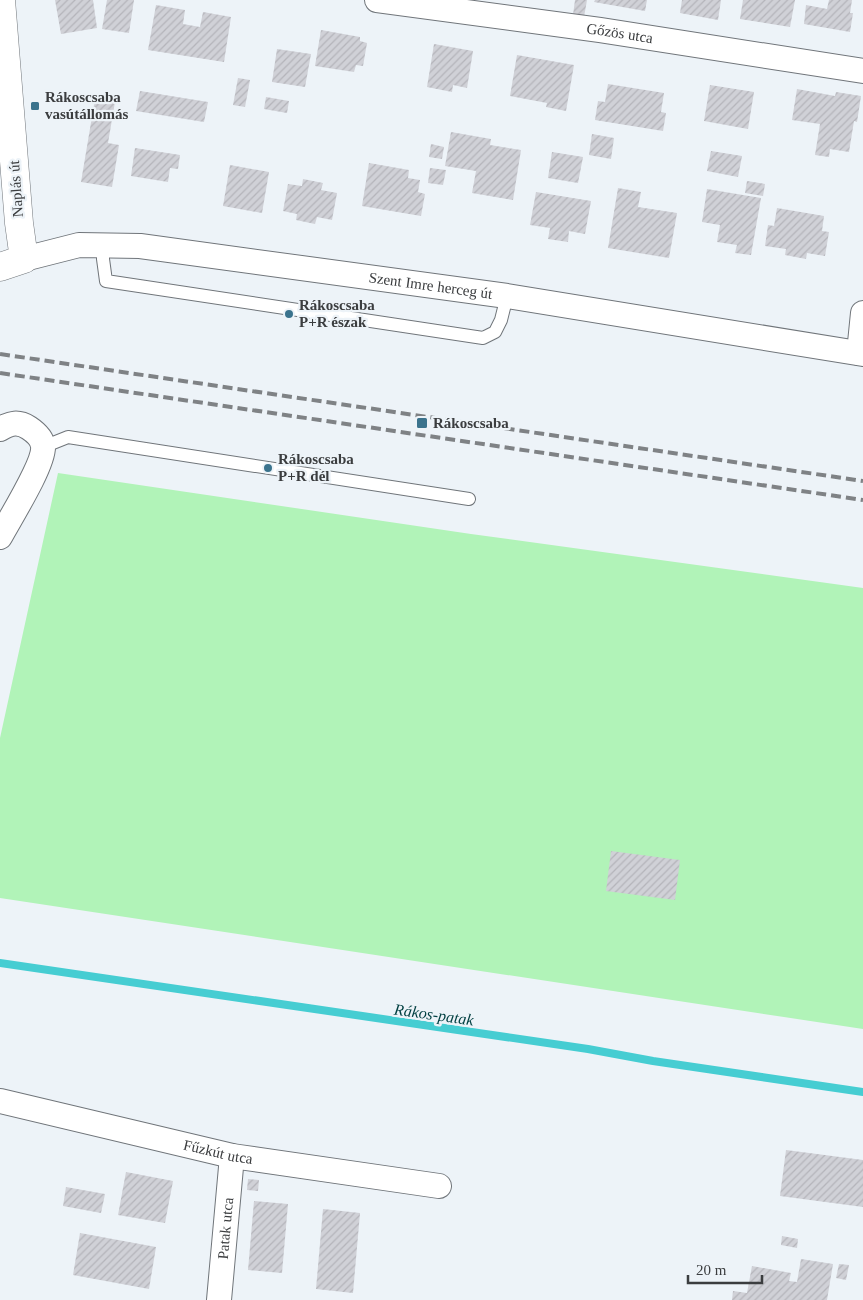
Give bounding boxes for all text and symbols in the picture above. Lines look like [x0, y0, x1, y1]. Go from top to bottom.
street label: Gőzös utca [585, 20, 654, 46]
place label: Rákoscsaba vasútállomás [45, 89, 129, 122]
marker: Rákoscsaba vasútállomás [29, 100, 41, 112]
street label: Naplás út [6, 159, 26, 218]
street label: Szent Imre herceg út [368, 269, 494, 302]
place label: Rákoscsaba P+R észak [299, 297, 375, 330]
marker: Rákoscsaba P+R észak [283, 308, 295, 320]
place label: Rákoscsaba [433, 415, 509, 431]
marker: Rákoscsaba [415, 416, 429, 430]
place label: Rákoscsaba P+R dél [278, 451, 354, 484]
marker: Rákoscsaba P+R dél [262, 462, 274, 474]
water label: Rákos-patak [392, 1000, 476, 1030]
street label: Fűzkút utca [182, 1137, 254, 1167]
street label: Patak utca [215, 1196, 236, 1260]
scale bar [688, 1252, 762, 1284]
text: 20 m [696, 1262, 727, 1278]

